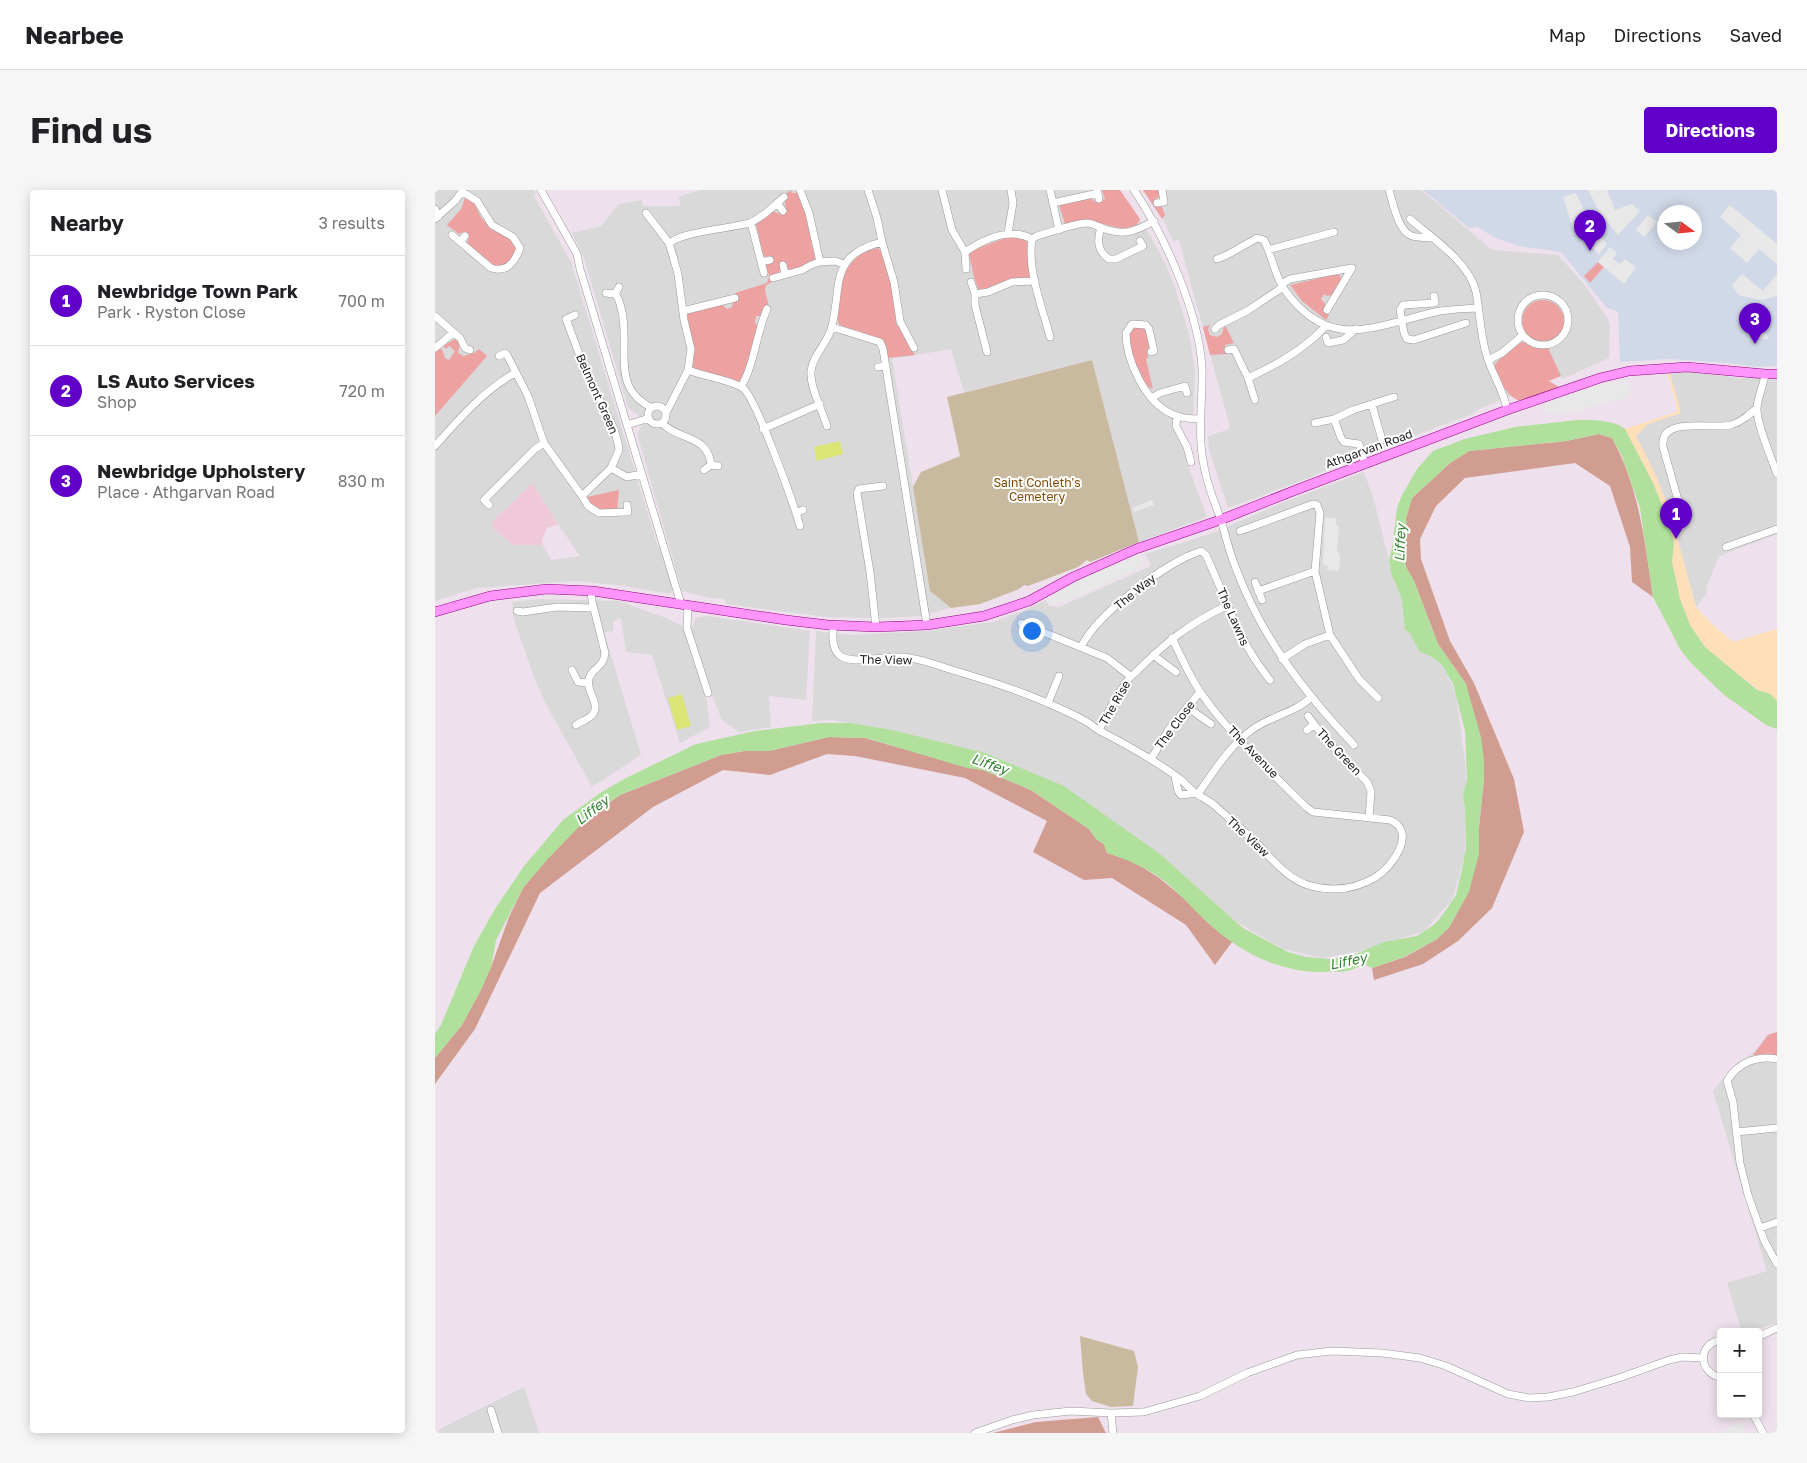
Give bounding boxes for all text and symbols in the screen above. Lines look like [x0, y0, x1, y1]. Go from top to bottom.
text: Nearbee [25, 20, 124, 49]
text: Map [1549, 24, 1585, 46]
text: Directions [1613, 24, 1701, 46]
text: Saved [1729, 24, 1782, 46]
button: Directions [1644, 107, 1777, 153]
text: Find us [30, 109, 152, 151]
north arrow [1657, 205, 1702, 250]
text: Nearby [50, 210, 124, 236]
pin: 2 [1574, 210, 1606, 251]
text: 3 results [318, 213, 385, 233]
text: Newbridge Town Park [97, 279, 298, 302]
text: 1 [62, 291, 70, 311]
text: 700 m [339, 291, 385, 311]
text: Park · Ryston Close [97, 302, 246, 322]
pin: 3 [1739, 303, 1771, 344]
street label: Belmont Green [573, 351, 622, 436]
text: LS Auto Services [97, 369, 255, 392]
text: 2 [61, 381, 71, 401]
text: 720 m [339, 381, 385, 401]
text: Shop [97, 392, 137, 412]
street label: Athgarvan Road [1323, 426, 1415, 471]
text: Newbridge Upholstery [97, 459, 305, 482]
text: 3 [61, 471, 71, 491]
text: 830 m [338, 471, 385, 491]
park label: Saint Conleth's Cemetery [993, 475, 1081, 504]
text: Place · Athgarvan Road [97, 482, 275, 502]
pin: 1 [1660, 498, 1692, 539]
water label: Liffey [1390, 522, 1409, 562]
street label: The Way [1111, 570, 1159, 613]
street label: The Lawns [1214, 585, 1253, 648]
your location [1019, 618, 1045, 644]
street label: The View [860, 652, 913, 667]
street label: The Rise [1096, 678, 1133, 728]
street label: The Close [1151, 697, 1198, 752]
street label: The Avenue [1225, 722, 1282, 781]
street label: The Green [1314, 725, 1365, 778]
water label: Liffey [970, 749, 1013, 778]
water label: Liffey [572, 790, 613, 828]
street label: The View [1224, 813, 1273, 860]
water label: Liffey [1328, 948, 1370, 973]
map controls [1717, 1328, 1762, 1418]
button: + [1717, 1328, 1762, 1373]
button: − [1717, 1373, 1762, 1418]

